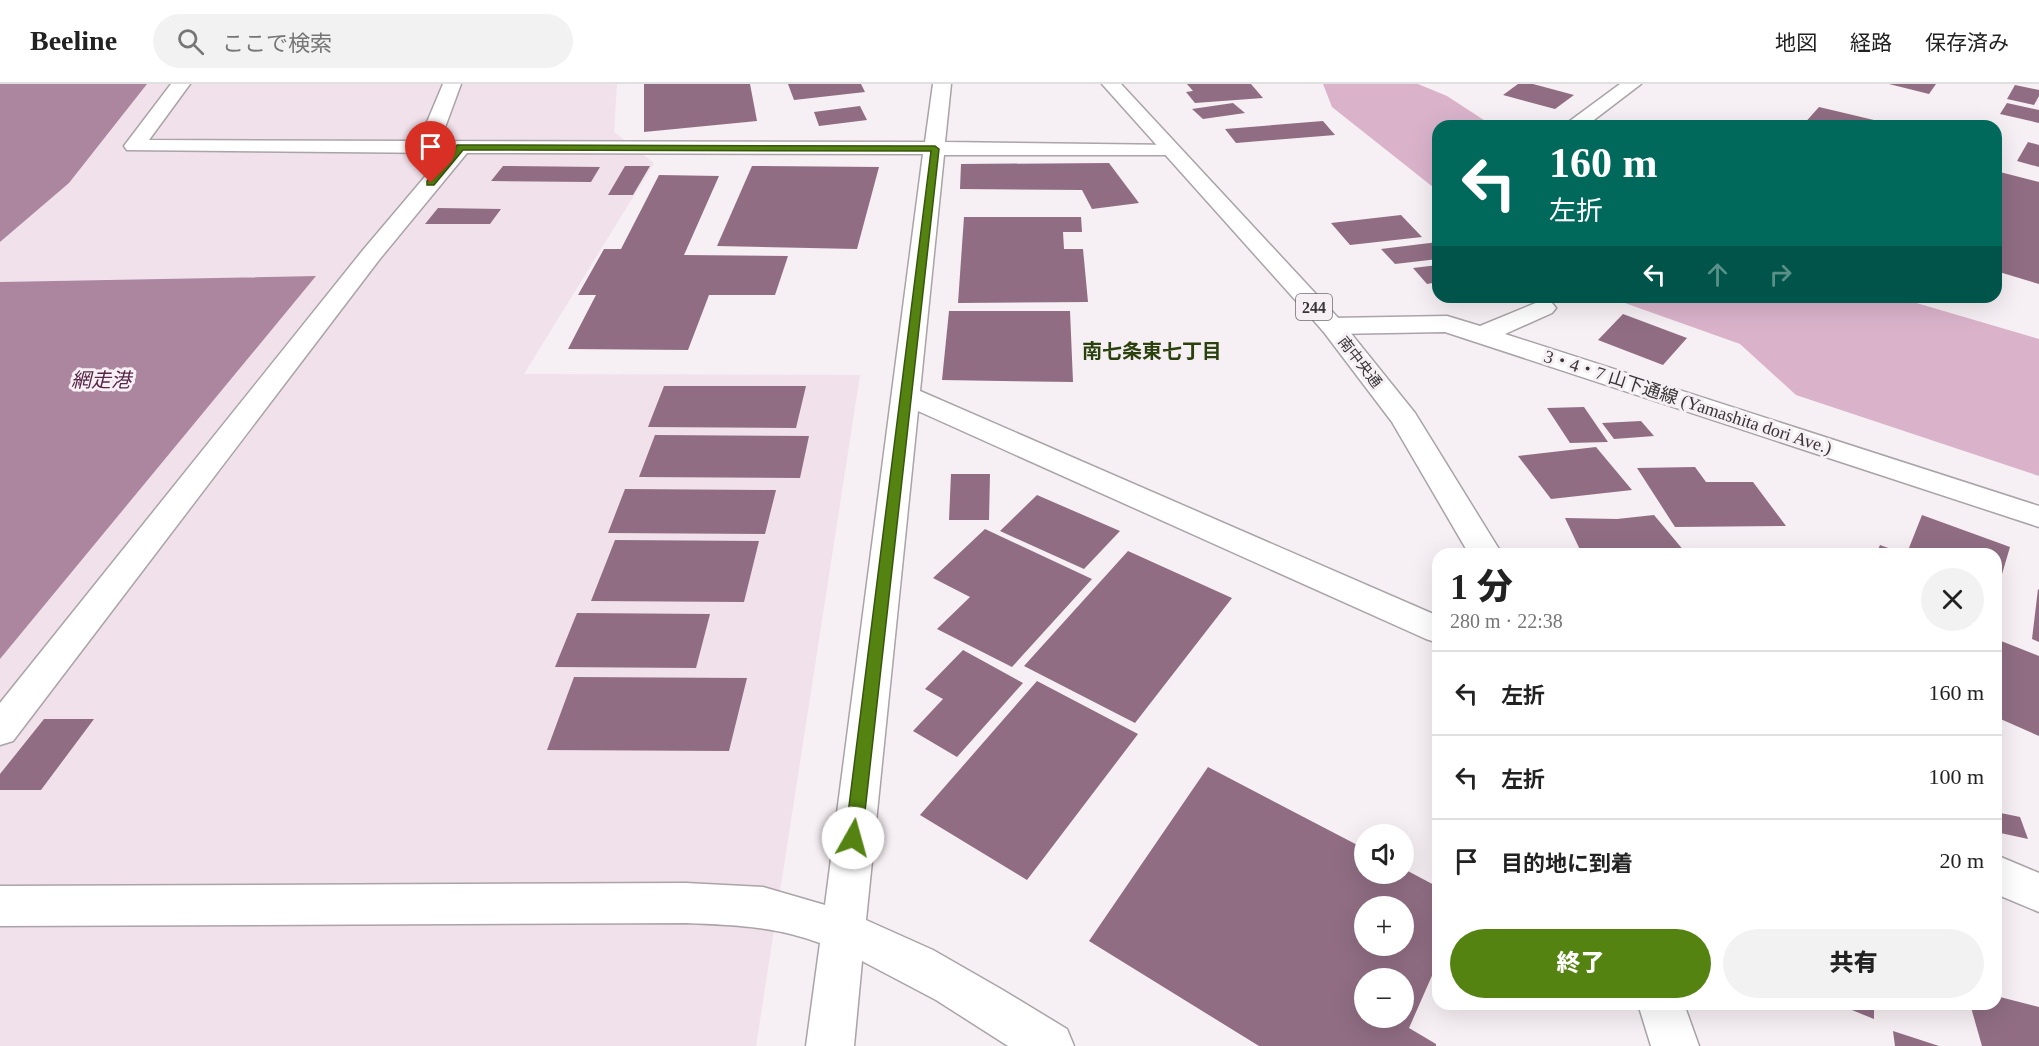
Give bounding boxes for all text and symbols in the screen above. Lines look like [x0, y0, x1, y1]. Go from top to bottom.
search box [153, 14, 573, 68]
text: Beeline [30, 25, 117, 56]
icon: search [174, 25, 207, 58]
text: ここで検索 [222, 31, 332, 56]
text: 地図 [1775, 31, 1817, 55]
text: 経路 [1850, 31, 1892, 55]
text: 保存済み [1925, 31, 2009, 55]
pin [405, 121, 456, 183]
icon: arrive [414, 130, 447, 163]
text: 160 m [1549, 140, 1658, 186]
icon: left [1450, 144, 1528, 222]
text: 左折 [1549, 196, 1603, 226]
icon: left [1638, 258, 1671, 291]
icon: ahead [1701, 258, 1734, 291]
icon: right [1764, 258, 1797, 291]
road number: 244 [1296, 294, 1332, 320]
street label: 南中央通 [1335, 333, 1385, 391]
district label: 南七条東七丁目 [1082, 340, 1222, 362]
street label: 3・4・7 山下通線 (Yamashita dori Ave.) [1541, 346, 1834, 459]
water label: 網走港 [71, 369, 134, 391]
text: 1 分 [1450, 567, 1513, 607]
button: close [1921, 568, 1984, 631]
text: 280 m · 22:38 [1450, 610, 1563, 632]
icon: left [1450, 677, 1483, 710]
text: 160 m [1928, 680, 1984, 705]
text: 左折 [1501, 683, 1545, 708]
icon: left [1450, 761, 1483, 794]
text: 100 m [1928, 764, 1984, 789]
text: 左折 [1501, 767, 1545, 792]
position arrow [821, 806, 885, 870]
map controls [1354, 824, 1414, 1028]
button: sound [1354, 824, 1414, 884]
icon: arrive [1450, 845, 1483, 878]
text: 20 m [1939, 848, 1984, 873]
text: 目的地に到着 [1501, 851, 1633, 876]
button: + [1354, 896, 1414, 956]
button: 終了 [1450, 929, 1711, 998]
button: 共有 [1723, 929, 1984, 998]
button: − [1354, 968, 1414, 1028]

